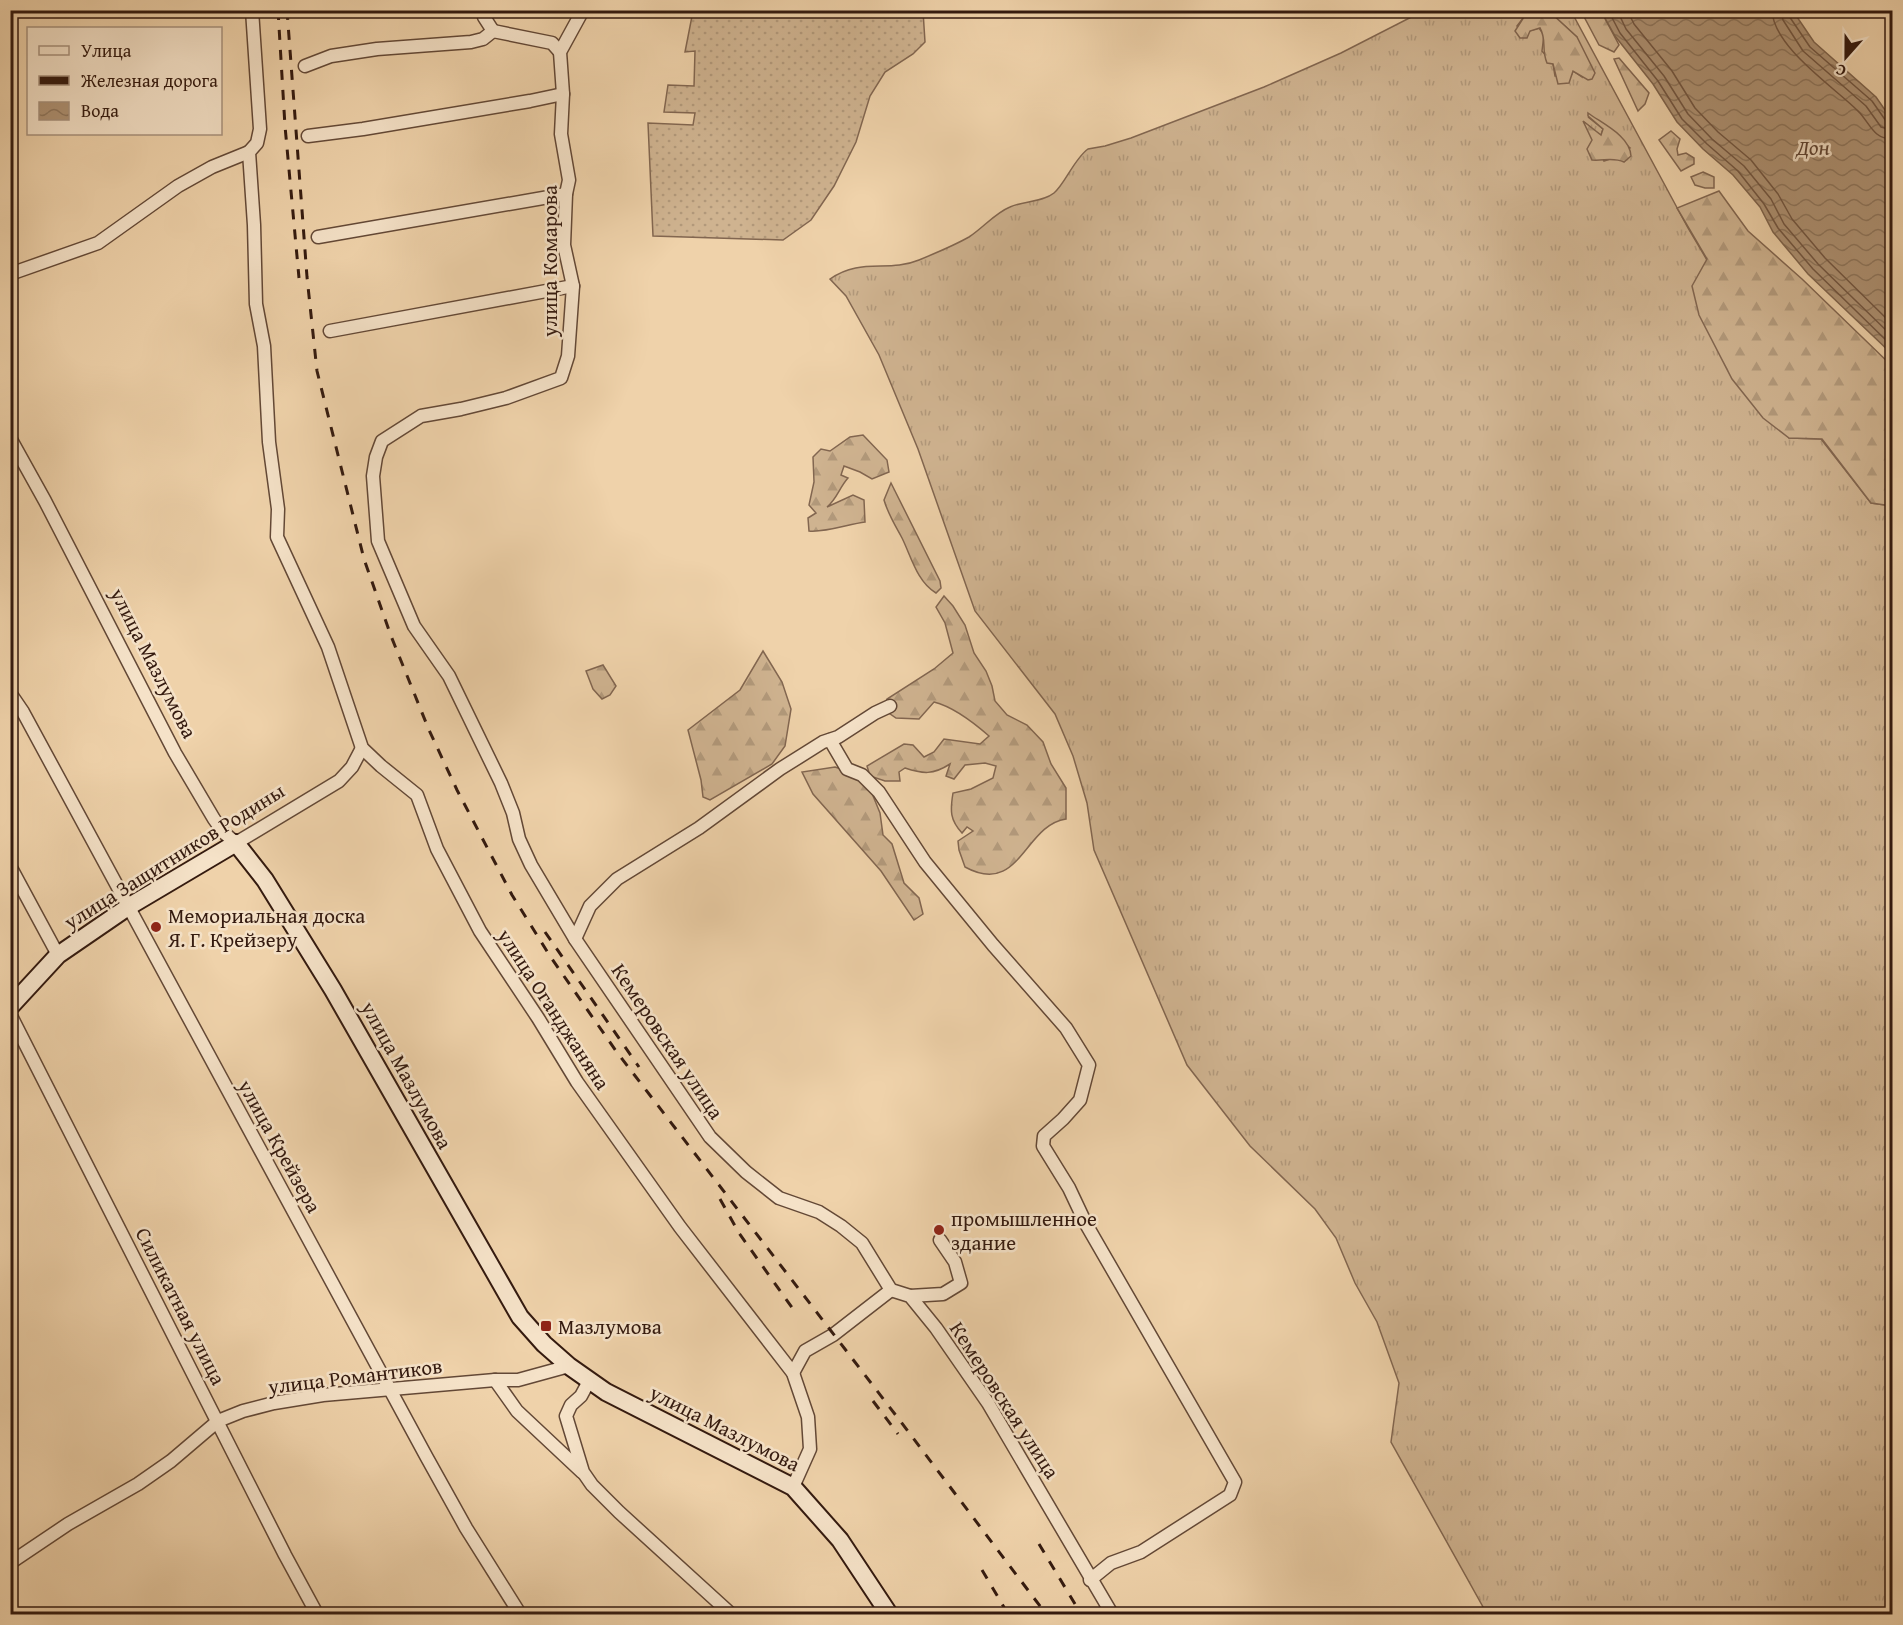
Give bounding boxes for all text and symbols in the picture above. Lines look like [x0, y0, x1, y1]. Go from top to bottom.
legend [27, 27, 222, 135]
north arrow [1816, 27, 1876, 87]
text: Улица [81, 37, 132, 64]
text: С [1832, 58, 1849, 84]
text: Железная дорога [80, 67, 218, 94]
text: Вода [81, 97, 119, 124]
water label: Дон [1794, 131, 1830, 163]
street label: улица Комарова [534, 185, 565, 338]
street label: улица Мазлумова [102, 582, 205, 744]
street label: улица Защитников Родины [57, 775, 291, 937]
place label: Мемориальная доска Я. Г. Крейзеру [167, 900, 365, 955]
marker: Мемориальная доска Я. Г. Крейзеру [149, 920, 163, 934]
street label: улица Оганджаняна [490, 921, 618, 1096]
street label: Кемеровская улица [604, 957, 732, 1125]
street label: улица Мазлумова [353, 994, 461, 1155]
street label: улица Крейзера [230, 1073, 329, 1218]
place label: промышленное здание [951, 1203, 1097, 1258]
street label: Силикатная улица [128, 1222, 234, 1390]
marker: промышленное здание [932, 1223, 946, 1237]
place label: Мазлумова [558, 1311, 662, 1342]
street label: Кемеровская улица [942, 1315, 1068, 1485]
marker: Мазлумова [539, 1319, 553, 1333]
street label: улица Романтиков [265, 1350, 444, 1402]
street label: улица Мазлумова [644, 1376, 806, 1479]

